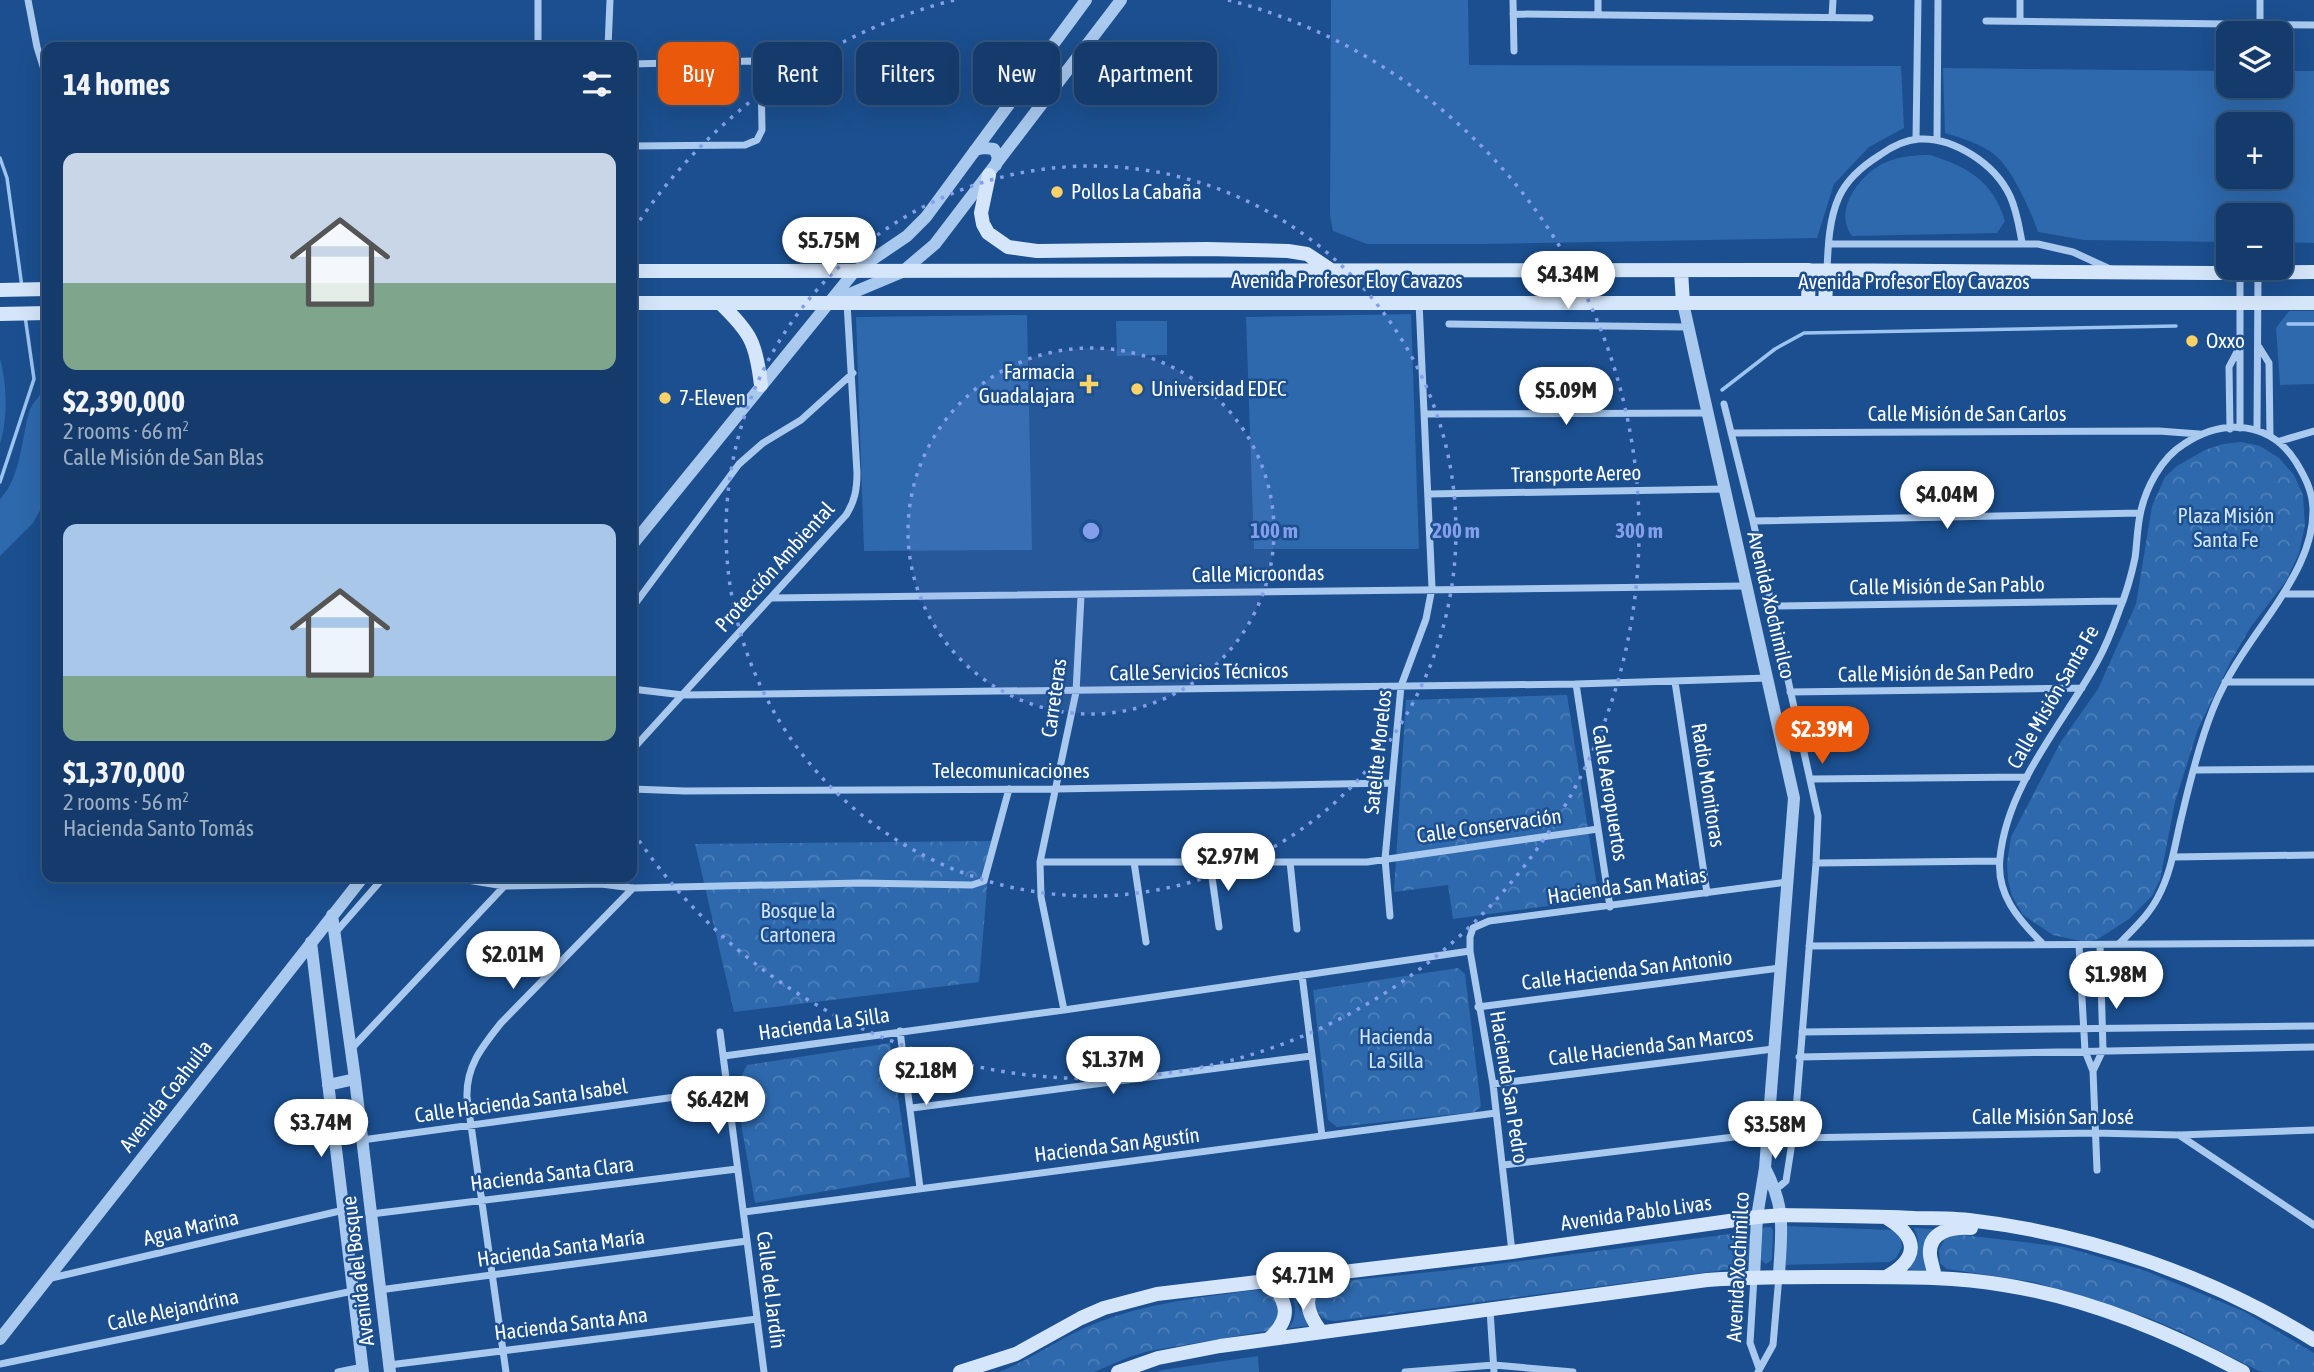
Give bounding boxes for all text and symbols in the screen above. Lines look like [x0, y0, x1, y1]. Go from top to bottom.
map controls [2216, 21, 2293, 280]
button: layers [2216, 21, 2293, 98]
chip: Buy [658, 42, 739, 105]
chip: Rent [753, 42, 842, 105]
chip: Filters [856, 42, 959, 105]
chip: New [973, 42, 1060, 105]
chip: Apartment [1074, 42, 1217, 105]
icon: filters [578, 65, 616, 103]
text: 14 homes [63, 67, 170, 101]
button: + [2216, 112, 2293, 189]
place label: Pollos La Cabaña [1071, 179, 1202, 203]
marker: Pollos La Cabaña [1049, 184, 1065, 200]
icon: home [277, 199, 403, 325]
button: − [2216, 203, 2293, 280]
pin: $5.75M [772, 218, 886, 277]
text: $5.75M [798, 227, 860, 253]
pin: $4.34M [1511, 252, 1625, 311]
text: $4.34M [1537, 261, 1599, 287]
street label: Avenida Profesor Eloy Cavazos [1231, 268, 1463, 292]
street label: Avenida Profesor Eloy Cavazos [1798, 269, 2030, 293]
place label: Oxxo [2206, 328, 2245, 352]
marker: Oxxo [2184, 333, 2200, 349]
place label: Farmacia Guadalajara [979, 359, 1075, 407]
pin: $5.09M [1509, 368, 1623, 427]
marker: Farmacia Guadalajara [1081, 376, 1097, 392]
place label: Universidad EDEC [1151, 376, 1287, 400]
text: $5.09M [1535, 377, 1597, 403]
marker: Universidad EDEC [1129, 381, 1145, 397]
text: $2,390,000 [63, 384, 185, 418]
place label: 7-Eleven [679, 385, 746, 409]
marker: 7-Eleven [657, 390, 673, 406]
street label: Calle Misión de San Carlos [1868, 401, 2066, 425]
text: 2 rooms · 66 m² [63, 418, 189, 444]
text: Calle Misión de San Blas [63, 444, 264, 470]
street label: Transporte Aereo [1511, 460, 1641, 486]
pin: $4.04M [1890, 472, 2004, 531]
text: $4.04M [1916, 481, 1978, 507]
street label: Protección Ambiental [710, 496, 839, 636]
park label: Plaza Misión Santa Fe [2177, 503, 2275, 551]
text: 100 m [1250, 518, 1298, 542]
text: 200 m [1432, 518, 1480, 542]
text: 300 m [1615, 518, 1663, 542]
centre of rings [1079, 519, 1103, 543]
street label: Avenida Xochimilco [1743, 529, 1801, 681]
street label: Calle Microondas [1192, 560, 1324, 586]
icon: home [277, 570, 403, 696]
street label: Calle Misión de San Pablo [1849, 571, 2045, 599]
street label: Calle Misión Santa Fe [2001, 620, 2103, 773]
street label: Carreteras [1036, 657, 1070, 739]
street label: Calle Servicios Técnicos [1110, 657, 1288, 685]
street label: Calle Misión de San Pedro [1838, 658, 2034, 686]
street label: Satelite Morelos [1359, 689, 1395, 815]
pin: $2.39M [1765, 706, 1879, 766]
text: $2.39M [1791, 716, 1853, 742]
street label: Radio Monitoras [1687, 721, 1731, 849]
street label: Calle Aeropuertos [1588, 723, 1634, 862]
text: $1,370,000 [63, 755, 185, 789]
street label: Telecomunicaciones [932, 758, 1090, 782]
text: 2 rooms · 56 m² [63, 789, 189, 815]
street label: Calle Conservación [1415, 803, 1563, 847]
text: Hacienda Santo Tomás [63, 815, 254, 841]
pin: $2.97M [1171, 834, 1285, 893]
text: $2.97M [1197, 843, 1259, 869]
street label: Hacienda San Matias [1546, 862, 1708, 908]
park label: Bosque la Cartonera [760, 898, 836, 946]
pin: $2.01M [456, 932, 570, 991]
text: $2.01M [482, 941, 544, 967]
street label: Calle Hacienda San Antonio [1520, 944, 1734, 994]
pin: $1.98M [2059, 951, 2173, 1011]
text: $1.98M [2085, 961, 2147, 987]
street label: Hacienda La Silla [757, 1002, 891, 1044]
street label: Hacienda San Pedro [1486, 1009, 1534, 1165]
street label: Calle Hacienda San Marcos [1547, 1021, 1755, 1069]
park label: Hacienda La Silla [1359, 1024, 1433, 1072]
street label: Avenida Coahuila [114, 1035, 216, 1156]
pin: $1.37M [1056, 1036, 1170, 1096]
text: $1.37M [1082, 1046, 1144, 1072]
pin: $2.18M [869, 1048, 983, 1107]
text: $2.18M [895, 1057, 957, 1083]
street label: Calle Hacienda Santa Isabel [413, 1073, 629, 1127]
pin: $6.42M [661, 1076, 775, 1136]
text: $6.42M [687, 1086, 749, 1112]
pin: $3.74M [264, 1100, 378, 1159]
pin: $3.58M [1718, 1102, 1832, 1161]
street label: Calle Misión San José [1972, 1104, 2134, 1128]
text: $3.74M [290, 1109, 352, 1135]
text: $3.58M [1744, 1111, 1806, 1137]
street label: Hacienda San Agustín [1033, 1122, 1201, 1166]
street label: Hacienda Santa Clara [469, 1151, 635, 1195]
street label: Avenida Pablo Livas [1559, 1190, 1713, 1234]
street label: Avenida Xochimilco [1721, 1191, 1753, 1343]
street label: Avenida del Bosque [336, 1195, 378, 1347]
street label: Agua Marina [141, 1204, 241, 1250]
street label: Hacienda Santa María [476, 1223, 646, 1271]
street label: Calle del Jardín [753, 1230, 791, 1350]
pin: $4.71M [1246, 1252, 1360, 1312]
text: $4.71M [1272, 1262, 1334, 1288]
street label: Calle Alejandrina [105, 1283, 241, 1335]
street label: Hacienda Santa Ana [493, 1302, 649, 1344]

